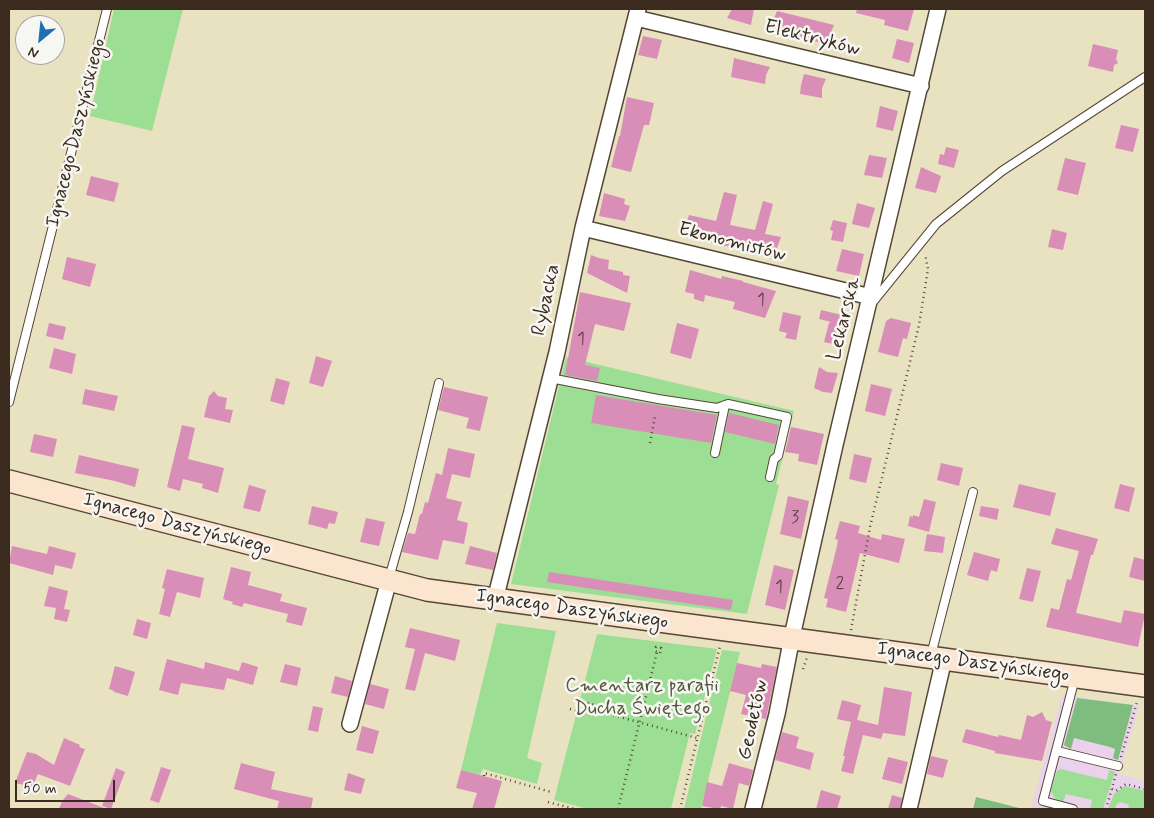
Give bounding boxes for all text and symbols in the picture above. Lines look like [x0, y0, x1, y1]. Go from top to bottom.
north arrow [15, 15, 65, 65]
street label: Elektryków [762, 16, 862, 62]
street label: Ignacego Daszyńskiego [42, 36, 112, 230]
text: N [25, 42, 42, 63]
street label: Ekonomistów [676, 218, 788, 268]
street label: Rybacka [528, 262, 566, 338]
street label: Lekarska [823, 275, 867, 363]
house number: 1 [757, 290, 765, 312]
house number: 1 [577, 329, 585, 351]
street label: Ignacego Daszyńskiego [80, 488, 274, 562]
house number: 3 [791, 507, 799, 529]
house number: 2 [836, 573, 844, 595]
house number: 1 [775, 577, 783, 599]
street label: Ignacego Daszyńskiego [474, 585, 670, 635]
street label: Ignacego Daszyńskiego [875, 638, 1071, 688]
park label: Cmentarz parafii Ducha Świętego [565, 675, 719, 722]
street label: Geodetów [734, 678, 774, 762]
scale bar [18, 770, 118, 802]
text: 50 m [23, 779, 57, 799]

